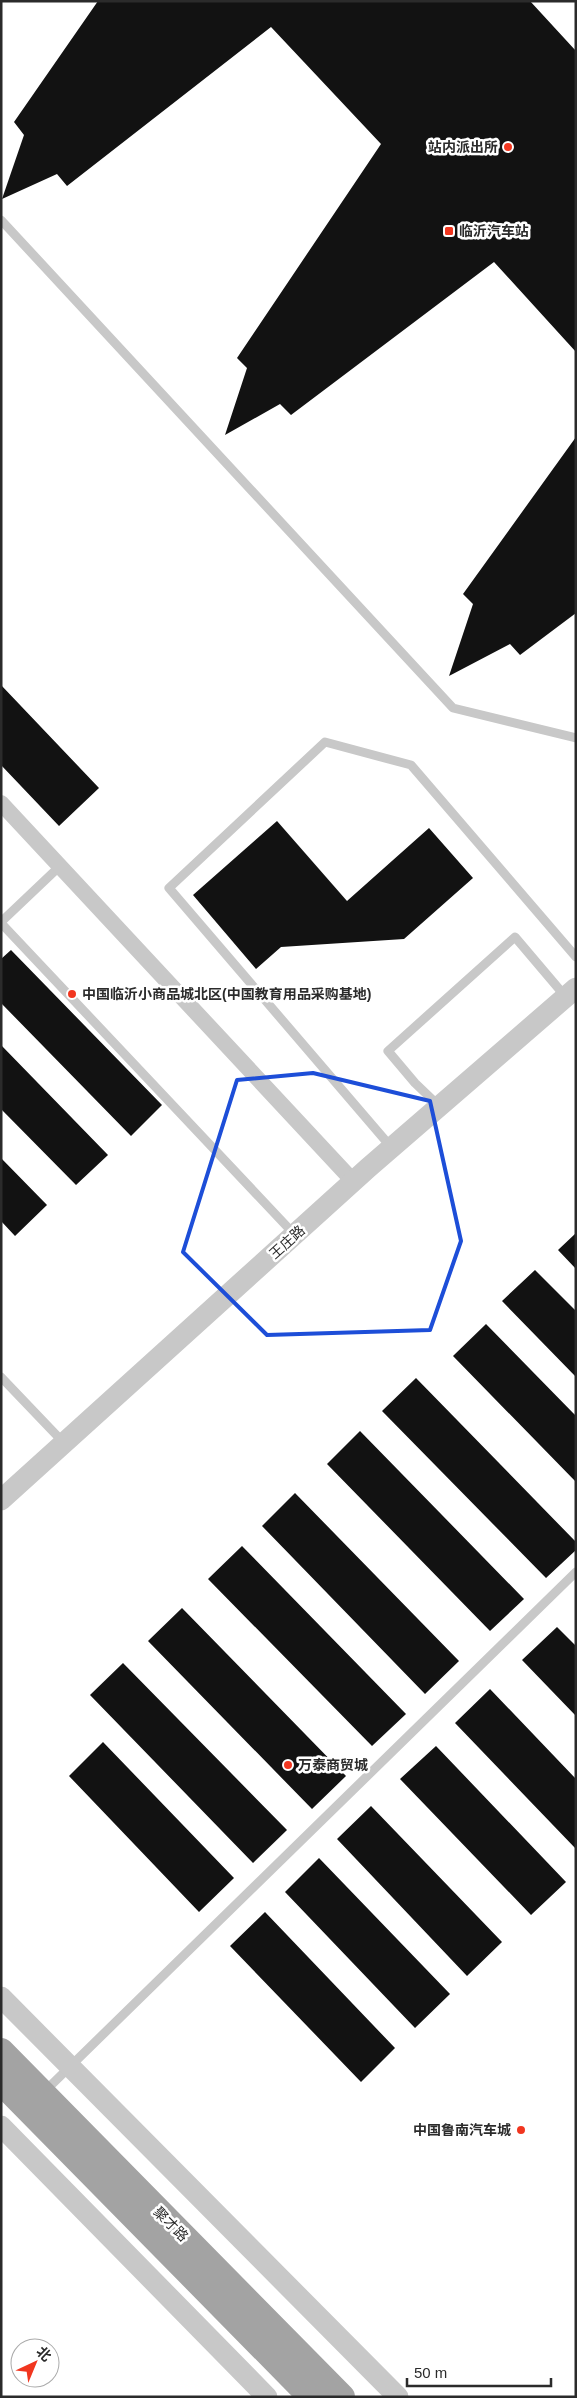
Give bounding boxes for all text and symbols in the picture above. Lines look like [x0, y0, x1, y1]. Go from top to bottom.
place label: 站内派出所 [428, 139, 498, 155]
marker: 站内派出所 [502, 141, 514, 153]
place label: 临沂汽车站 [459, 223, 529, 239]
marker: 临沂汽车站 [443, 225, 455, 237]
place label: 中国临沂小商品城北区(中国教育用品采购基地) [82, 986, 371, 1002]
marker: 中国临沂小商品城北区(中国教育用品采购基地) [66, 988, 78, 1000]
street label: 王庄路 [266, 1222, 308, 1262]
place label: 万泰商贸城 [298, 1757, 368, 1773]
marker: 万泰商贸城 [282, 1759, 294, 1771]
place label: 中国鲁南汽车城 [413, 2122, 511, 2138]
marker: 中国鲁南汽车城 [515, 2124, 527, 2136]
street label: 聚才路 [150, 2203, 192, 2245]
north arrow [10, 2338, 60, 2388]
text: 北 [33, 2343, 55, 2364]
scale bar [407, 2356, 551, 2388]
text: 50 m [414, 2364, 447, 2381]

